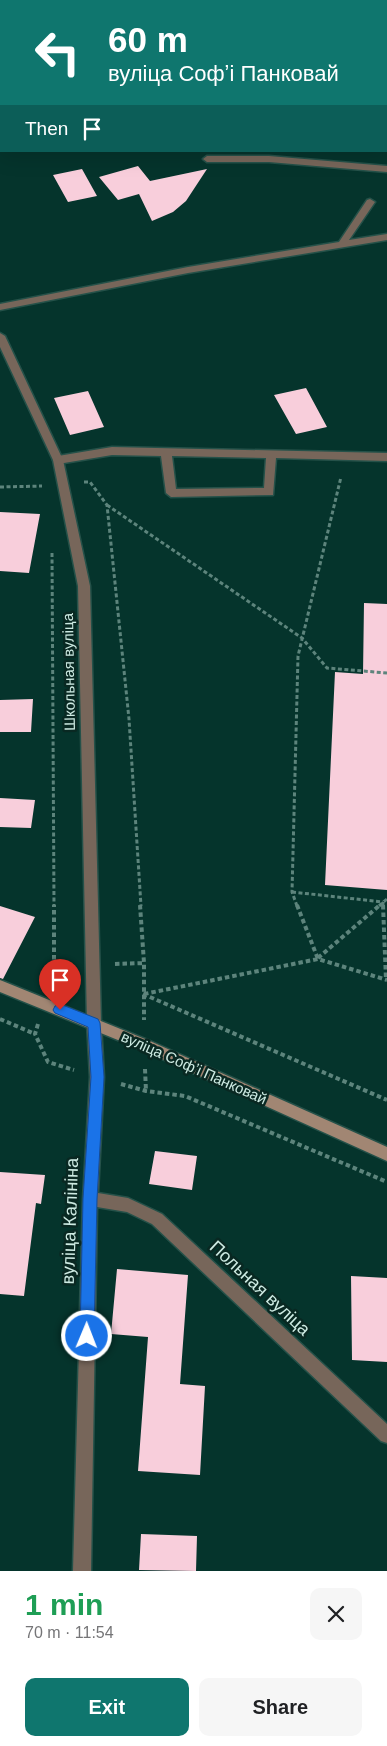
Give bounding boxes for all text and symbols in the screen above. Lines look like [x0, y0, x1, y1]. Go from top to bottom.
icon: left [25, 20, 90, 85]
text: 60 m [108, 20, 188, 59]
text: вуліца Софʼі Панковай [108, 61, 339, 86]
icon: arrive [78, 115, 106, 143]
text: Then [25, 118, 68, 139]
street label: Школьная вуліца [59, 612, 78, 731]
pin [39, 959, 81, 1010]
icon: arrive [46, 966, 74, 994]
street label: вуліца Софʼі Панковай [119, 1028, 270, 1107]
street label: вуліца Калініна [58, 1156, 82, 1285]
street label: Польная вуліца [206, 1236, 315, 1340]
position arrow [60, 1309, 112, 1361]
text: 1 min [25, 1588, 103, 1621]
button: close [310, 1588, 362, 1640]
text: 70 m · 11:54 [25, 1624, 114, 1641]
button: Exit [25, 1678, 189, 1736]
button: Share [199, 1678, 362, 1736]

